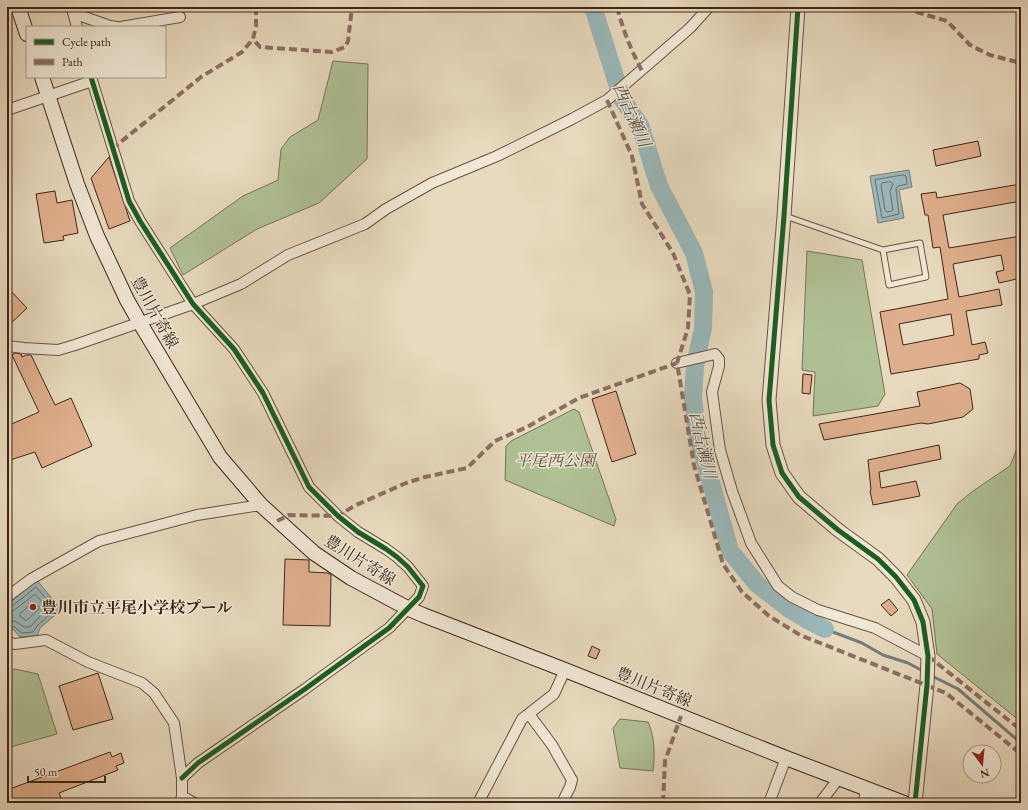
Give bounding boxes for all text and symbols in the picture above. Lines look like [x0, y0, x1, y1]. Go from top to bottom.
legend [26, 26, 166, 78]
text: Cycle path [62, 34, 111, 50]
text: Path [62, 54, 83, 70]
water label: 西古瀬川 [608, 79, 657, 152]
street label: 豊川片寄線 [126, 272, 184, 352]
water label: 西古瀬川 [685, 409, 722, 483]
park label: 平尾西公園 [515, 450, 598, 471]
street label: 豊川片寄線 [321, 530, 399, 590]
place label: 豊川市立平尾小学校プール [41, 597, 232, 618]
marker: 豊川市立平尾小学校プール [28, 602, 38, 612]
street label: 豊川片寄線 [613, 662, 695, 712]
north arrow [962, 744, 1002, 784]
scale bar [28, 758, 105, 784]
text: 50 m [34, 764, 58, 780]
text: N [978, 766, 991, 782]

